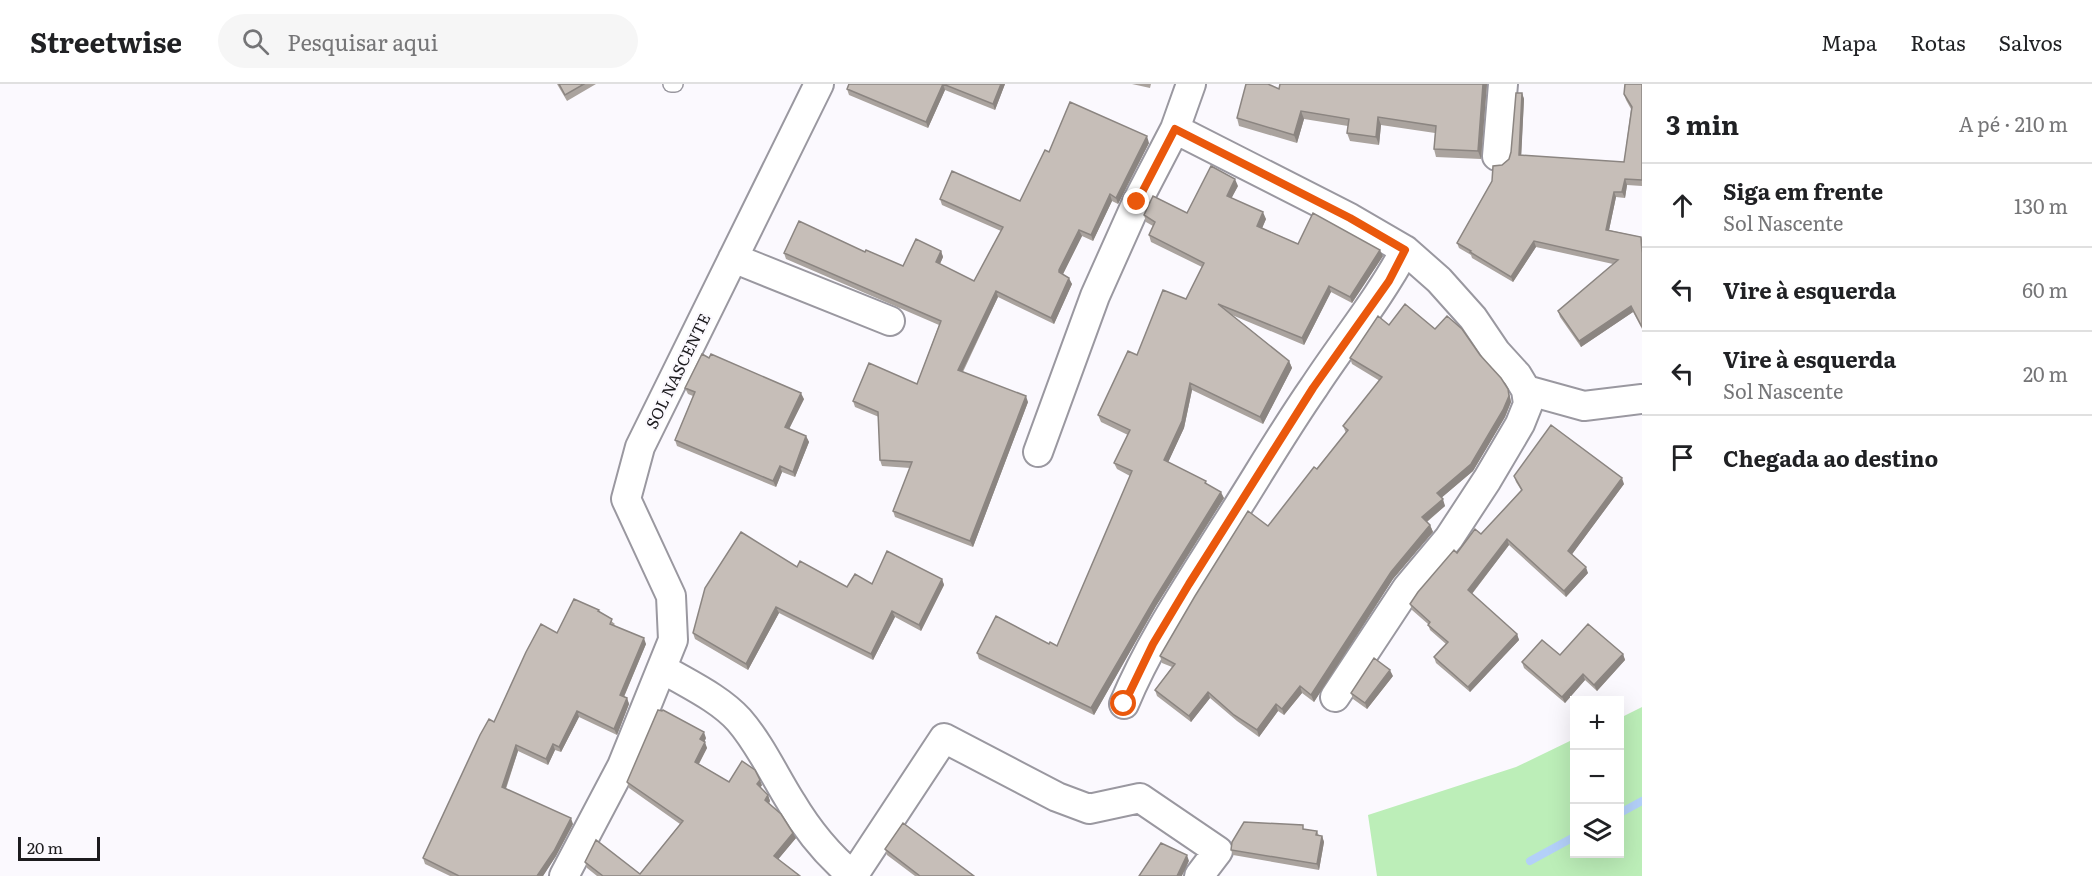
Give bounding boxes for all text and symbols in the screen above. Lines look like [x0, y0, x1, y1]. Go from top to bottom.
search box [218, 14, 638, 68]
text: Streetwise [30, 20, 182, 62]
icon: search [239, 25, 272, 58]
text: Pesquisar aqui [287, 25, 438, 58]
text: Mapa [1821, 26, 1877, 57]
text: Rotas [1910, 26, 1966, 57]
text: Salvos [1999, 26, 2062, 57]
text: 3 min [1666, 104, 1739, 143]
text: A pé · 210 m [1959, 108, 2068, 138]
text: Siga em frente [1723, 174, 1883, 207]
route end [1123, 188, 1149, 214]
icon: ahead [1666, 189, 1699, 222]
text: 130 m [2014, 190, 2068, 220]
text: Sol Nascente [1723, 207, 1843, 237]
icon: left [1666, 273, 1699, 306]
text: Vire à esquerda [1723, 273, 1896, 306]
text: 60 m [2022, 274, 2068, 304]
street label: SOL NASCENTE [639, 309, 715, 432]
text: Vire à esquerda [1723, 342, 1896, 375]
icon: left [1666, 357, 1699, 390]
text: 20 m [2023, 358, 2068, 388]
text: Sol Nascente [1723, 375, 1843, 405]
icon: arrive [1666, 441, 1699, 474]
text: Chegada ao destino [1723, 441, 1938, 474]
route start [1110, 690, 1136, 716]
map controls [1570, 696, 1624, 858]
button: + [1570, 696, 1624, 750]
button: − [1570, 750, 1624, 804]
button: layers [1570, 804, 1624, 858]
scale bar [18, 834, 100, 862]
text: 20 m [27, 835, 63, 859]

